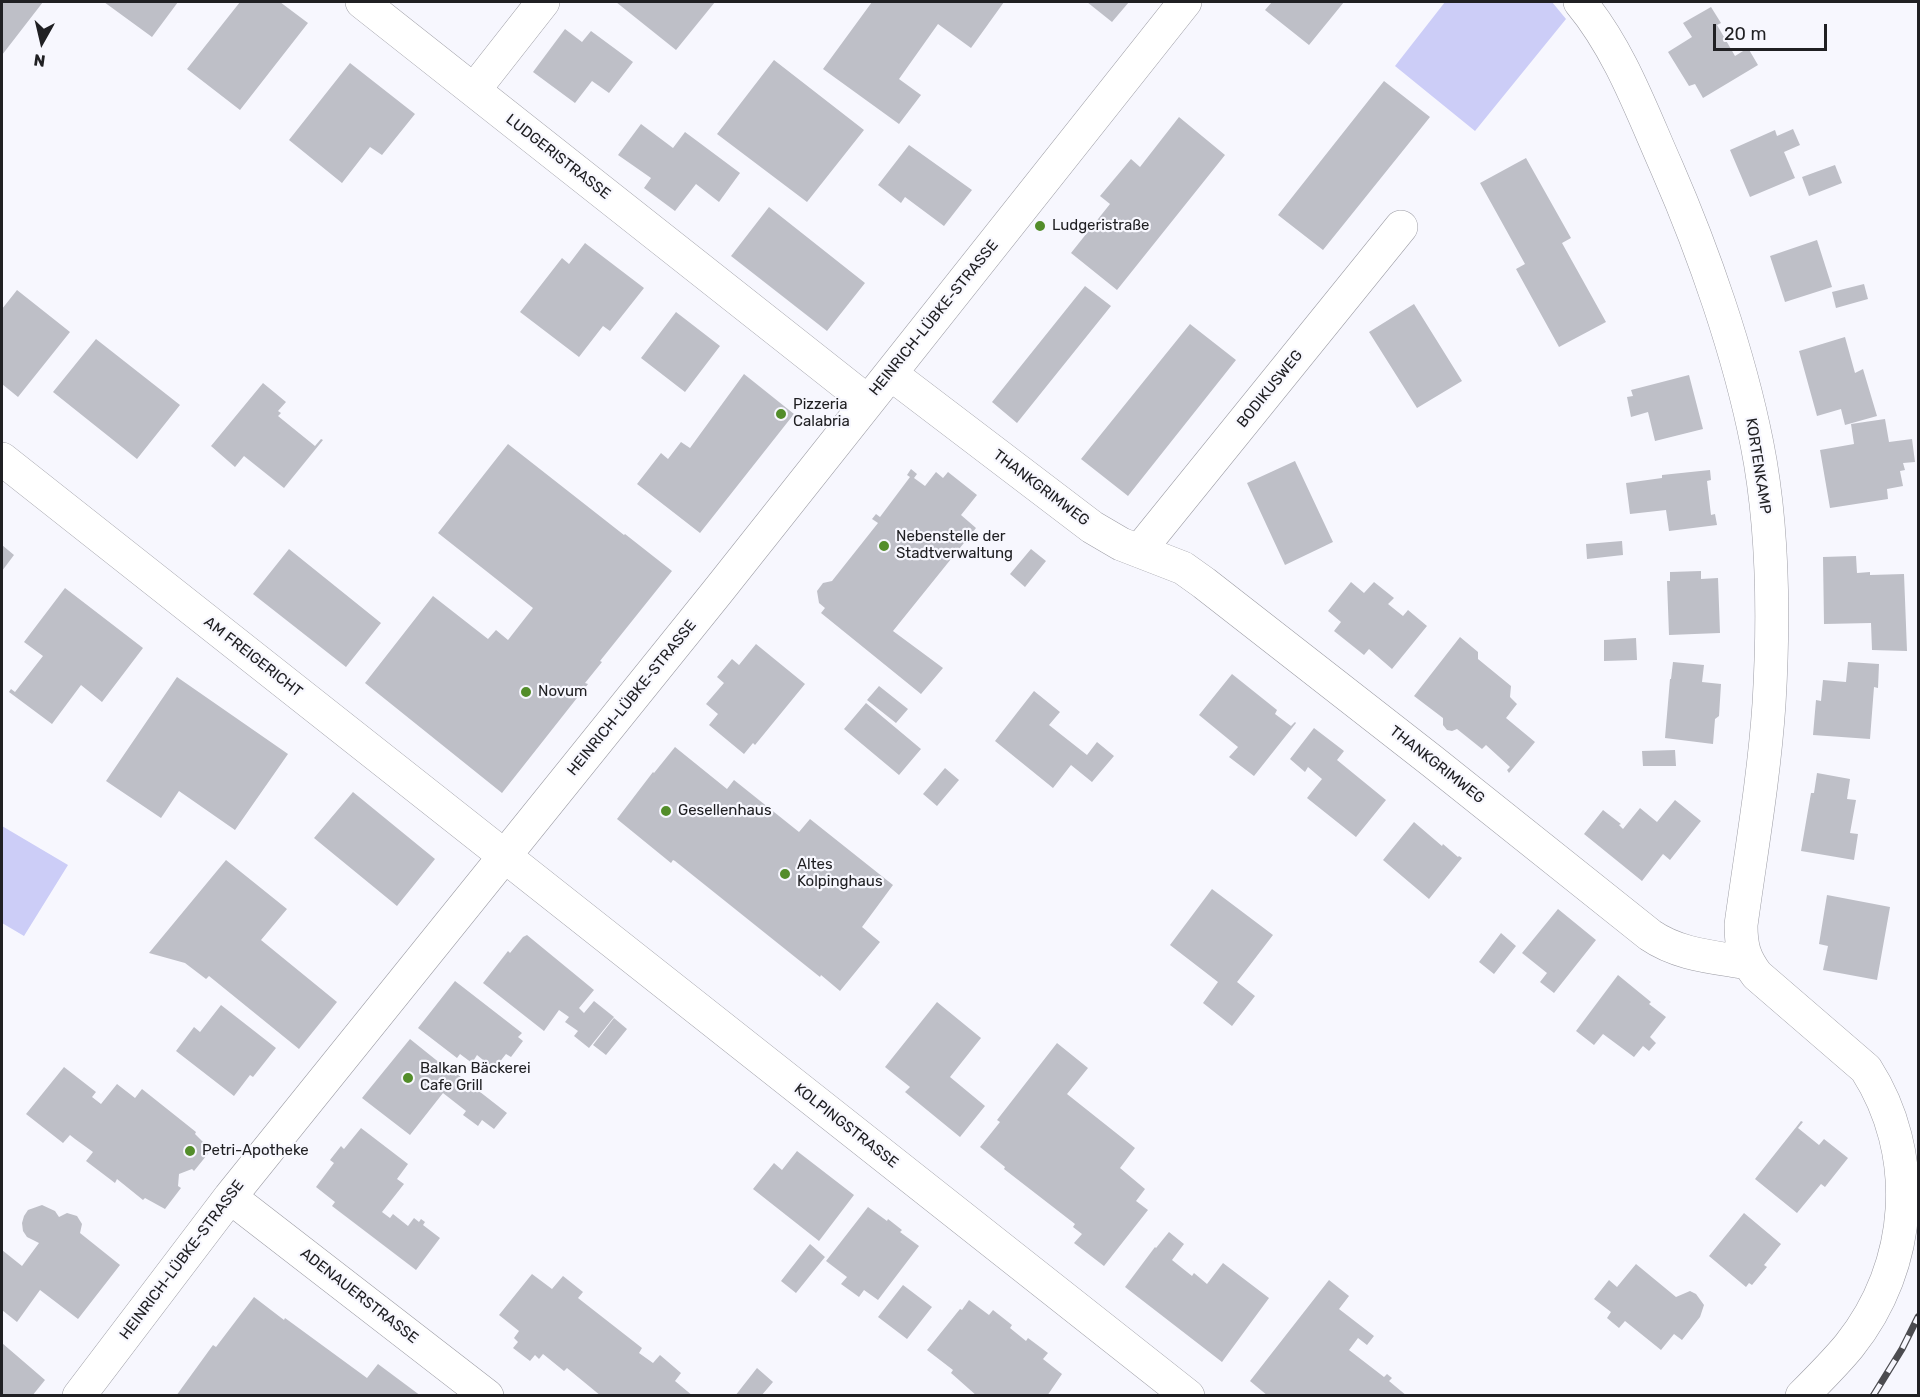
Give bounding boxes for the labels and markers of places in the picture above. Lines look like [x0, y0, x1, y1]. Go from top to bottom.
place label: Ludgeristraße [1052, 217, 1149, 235]
marker: Ludgeristraße [1033, 219, 1047, 233]
place label: Pizzeria Calabria [793, 396, 850, 431]
marker: Pizzeria Calabria [774, 407, 788, 421]
place label: Nebenstelle der Stadtverwaltung [896, 528, 1013, 563]
marker: Nebenstelle der Stadtverwaltung [877, 539, 891, 553]
place label: Novum [538, 683, 587, 701]
marker: Novum [519, 685, 533, 699]
place label: Gesellenhaus [678, 802, 772, 820]
marker: Gesellenhaus [659, 804, 673, 818]
place label: Altes Kolpinghaus [797, 856, 883, 891]
marker: Altes Kolpinghaus [778, 867, 792, 881]
place label: Balkan Bäckerei Cafe Grill [420, 1060, 531, 1095]
marker: Balkan Bäckerei Cafe Grill [401, 1071, 415, 1085]
place label: Petri-Apotheke [202, 1142, 309, 1160]
marker: Petri-Apotheke [183, 1144, 197, 1158]

